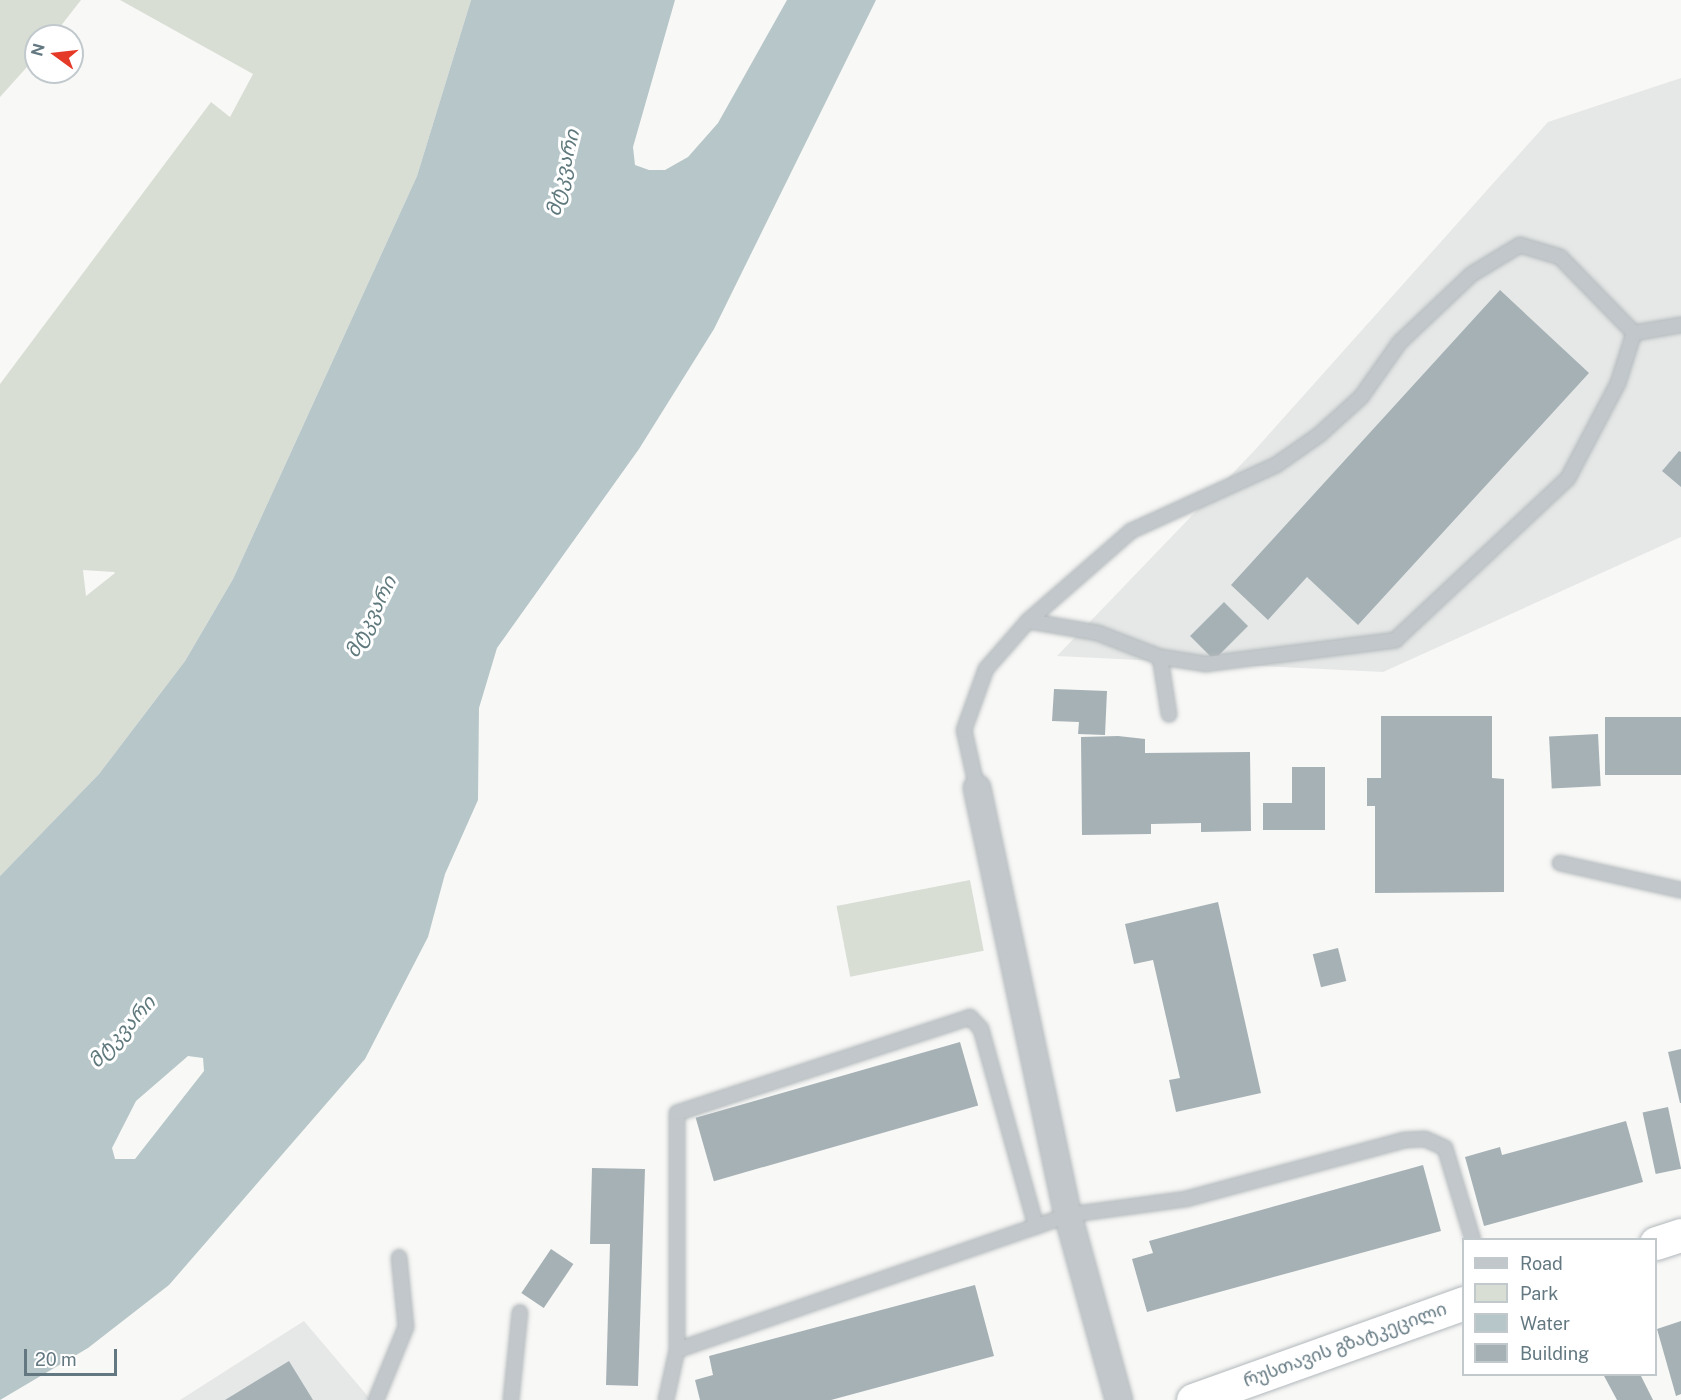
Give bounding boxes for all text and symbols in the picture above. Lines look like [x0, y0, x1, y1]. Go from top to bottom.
north arrow [24, 24, 84, 84]
text: N [27, 41, 49, 58]
water label: მტკვარი [541, 127, 585, 219]
water label: მტკვარი [340, 572, 402, 662]
water label: მტკვარი [84, 991, 160, 1073]
legend [1462, 1238, 1657, 1376]
text: Road [1520, 1253, 1563, 1274]
text: Park [1520, 1283, 1558, 1304]
street label: რუსთავის გზატკეცილი [1240, 1298, 1450, 1392]
text: Water [1520, 1313, 1570, 1334]
scale bar [27, 1337, 120, 1375]
text: Building [1520, 1343, 1589, 1364]
text: 20 m [35, 1349, 77, 1370]

